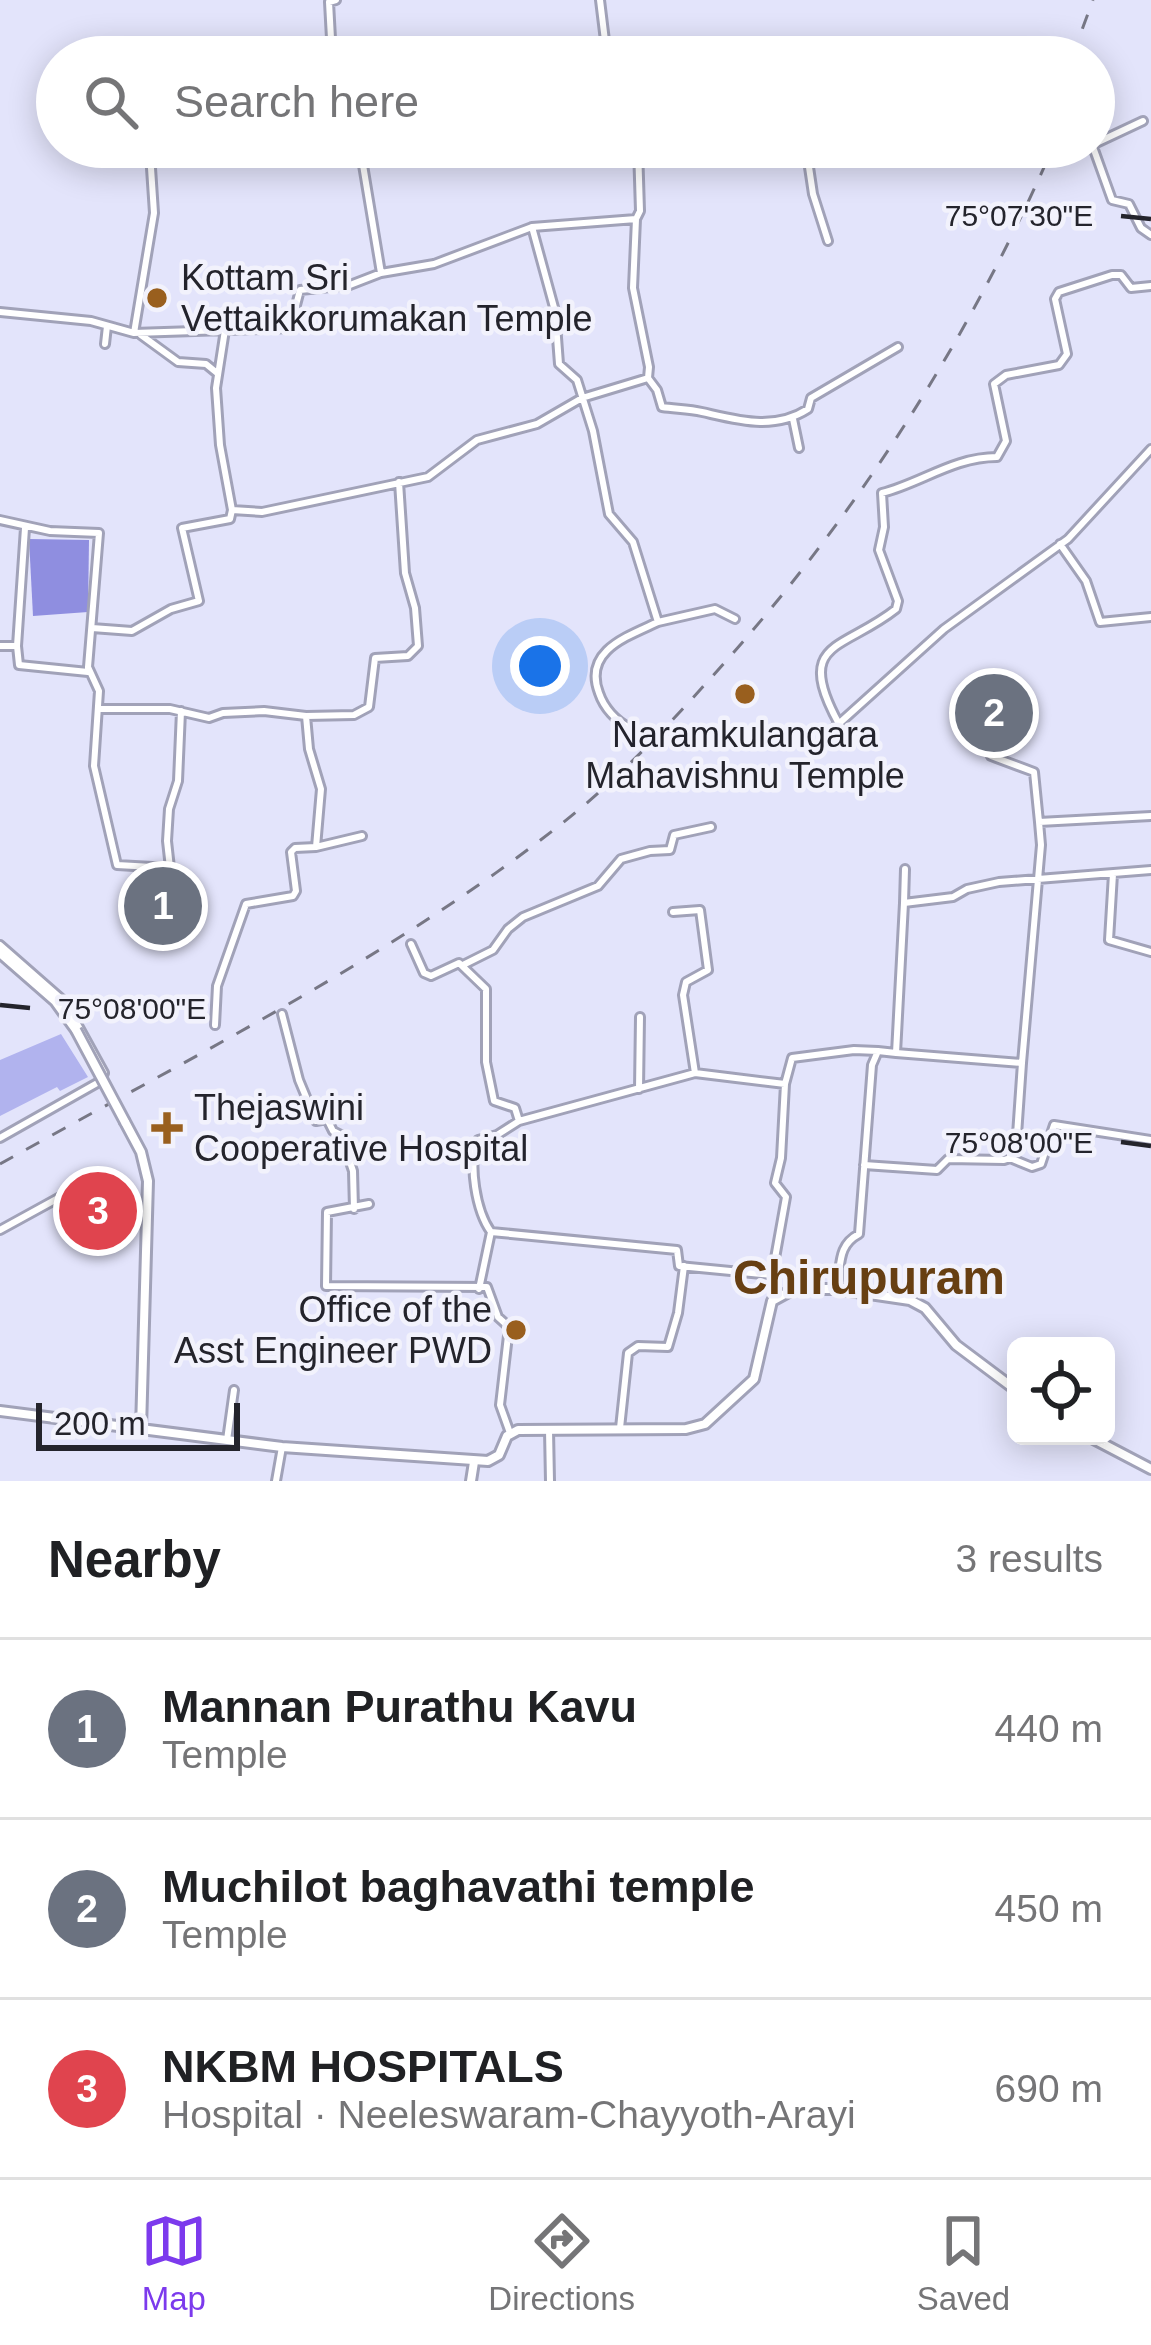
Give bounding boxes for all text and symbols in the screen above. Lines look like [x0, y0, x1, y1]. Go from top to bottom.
search box [36, 36, 1115, 168]
icon: search [78, 69, 144, 135]
text: Search here [174, 76, 419, 127]
text: 75°07'30"E [945, 199, 1093, 232]
place label: Kottam Sri Vettaikkorumakan Temple [181, 257, 593, 339]
marker: Kottam Sri Vettaikkorumakan Temple [144, 285, 170, 311]
your location [510, 636, 570, 696]
pin: 2 [955, 668, 1033, 758]
marker: Naramkulangara Mahavishnu Temple [732, 681, 758, 707]
place label: Naramkulangara Mahavishnu Temple [585, 714, 905, 796]
pin: 1 [124, 861, 202, 951]
text: 75°08'00"E [58, 992, 206, 1025]
place label: Thejaswini Cooperative Hospital [194, 1087, 528, 1169]
marker: Thejaswini Cooperative Hospital [151, 1112, 183, 1144]
text: 75°08'00"E [945, 1126, 1093, 1159]
pin: 3 [59, 1166, 137, 1256]
district label: Chirupuram [733, 1251, 1005, 1304]
place label: Office of the Asst Engineer PWD [174, 1289, 492, 1371]
marker: Office of the Asst Engineer PWD [503, 1317, 529, 1343]
map controls [1007, 1337, 1115, 1445]
button: locate [1007, 1337, 1115, 1445]
scale bar [36, 1397, 240, 1450]
text: 200 m [54, 1405, 146, 1442]
text: Nearby [48, 1531, 221, 1588]
text: 3 results [956, 1537, 1103, 1580]
text: Mannan Purathu Kavu [162, 1681, 637, 1732]
text: 1 [76, 1707, 98, 1750]
text: 440 m [995, 1707, 1103, 1750]
text: Temple [162, 1733, 288, 1776]
text: Muchilot baghavathi temple [162, 1861, 755, 1912]
text: 2 [76, 1887, 98, 1930]
text: 450 m [995, 1887, 1103, 1930]
text: Temple [162, 1913, 288, 1956]
text: NKBM HOSPITALS [162, 2041, 564, 2092]
text: 3 [76, 2067, 98, 2110]
text: 690 m [995, 2067, 1103, 2110]
text: Hospital · Neeleswaram-Chayyoth-Arayi [162, 2093, 856, 2136]
tab: Map [141, 2208, 207, 2318]
tab: Directions [488, 2208, 635, 2318]
tab: Saved [917, 2208, 1010, 2318]

